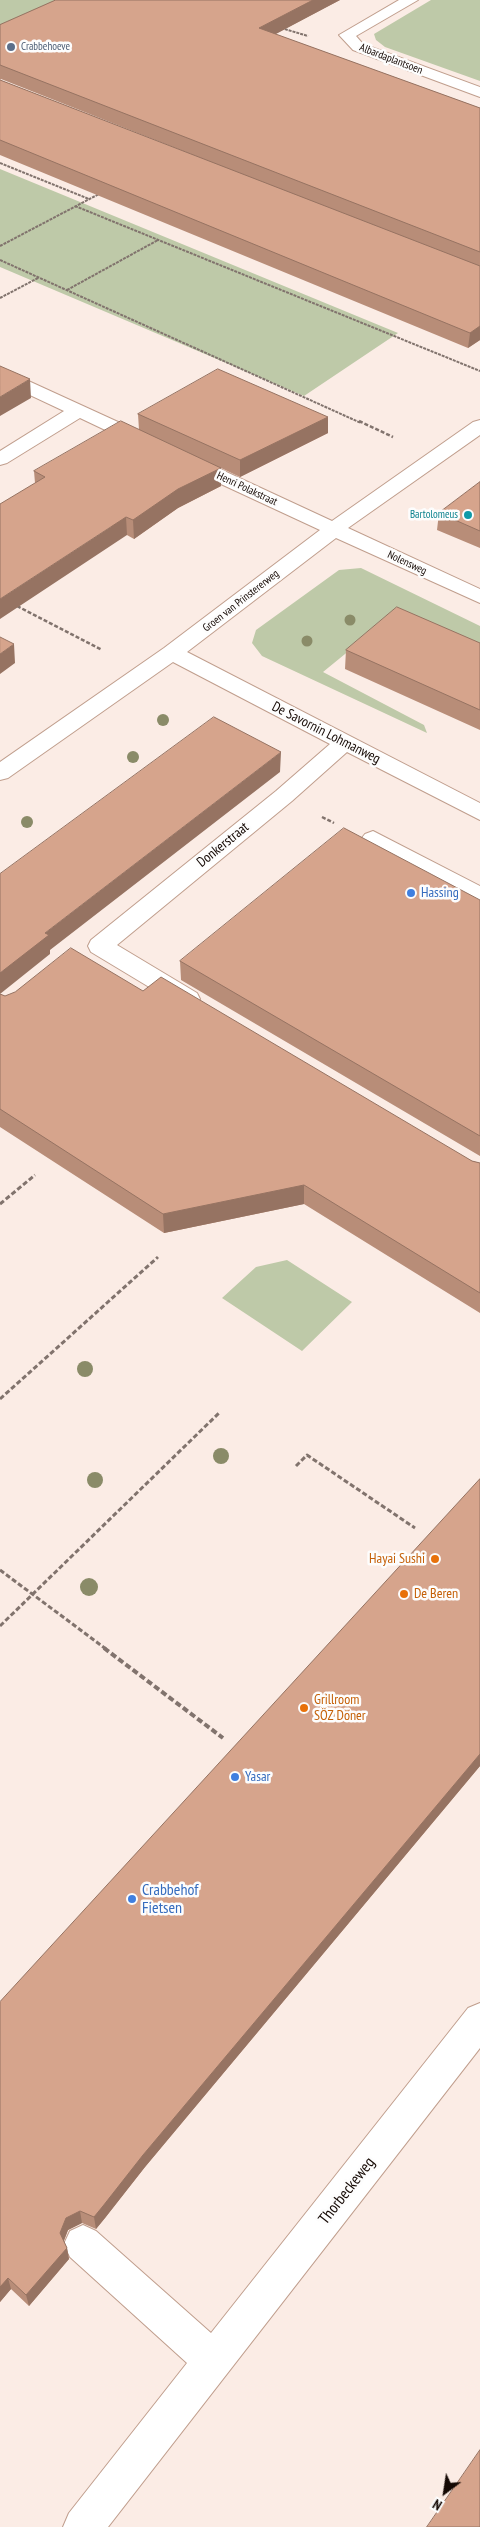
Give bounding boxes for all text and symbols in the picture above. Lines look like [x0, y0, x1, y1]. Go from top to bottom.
place label: Crabbehoeve [21, 40, 70, 54]
marker: Crabbehoeve [5, 41, 17, 53]
street label: Albardaplantsoen [358, 41, 424, 77]
street label: Henri Polakstraat [215, 469, 279, 509]
place label: Bartolomeus [410, 508, 458, 522]
marker: Bartolomeus [462, 509, 474, 521]
street label: Nolensweg [385, 548, 429, 578]
street label: Groen van Prinstererweg [200, 567, 282, 635]
street label: De Savornin Lohmanweg [269, 698, 383, 768]
street label: Donkerstraat [194, 819, 252, 871]
place label: Hassing [421, 885, 459, 901]
marker: Hassing [405, 887, 417, 899]
place label: Hayai Sushi [369, 1551, 425, 1567]
marker: Hayai Sushi [429, 1553, 441, 1565]
place label: De Beren [414, 1586, 458, 1602]
marker: De Beren [398, 1588, 410, 1600]
place label: Grillroom SÖZ Döner [314, 1692, 366, 1724]
marker: Grillroom SÖZ Döner [298, 1702, 310, 1714]
place label: Yasar [245, 1769, 270, 1785]
marker: Yasar [229, 1771, 241, 1783]
place label: Crabbehof Fietsen [142, 1880, 198, 1918]
marker: Crabbehof Fietsen [126, 1893, 138, 1905]
street label: Thorbeckeweg [315, 2154, 379, 2228]
north arrow [420, 2467, 470, 2517]
text: N [429, 2495, 445, 2515]

